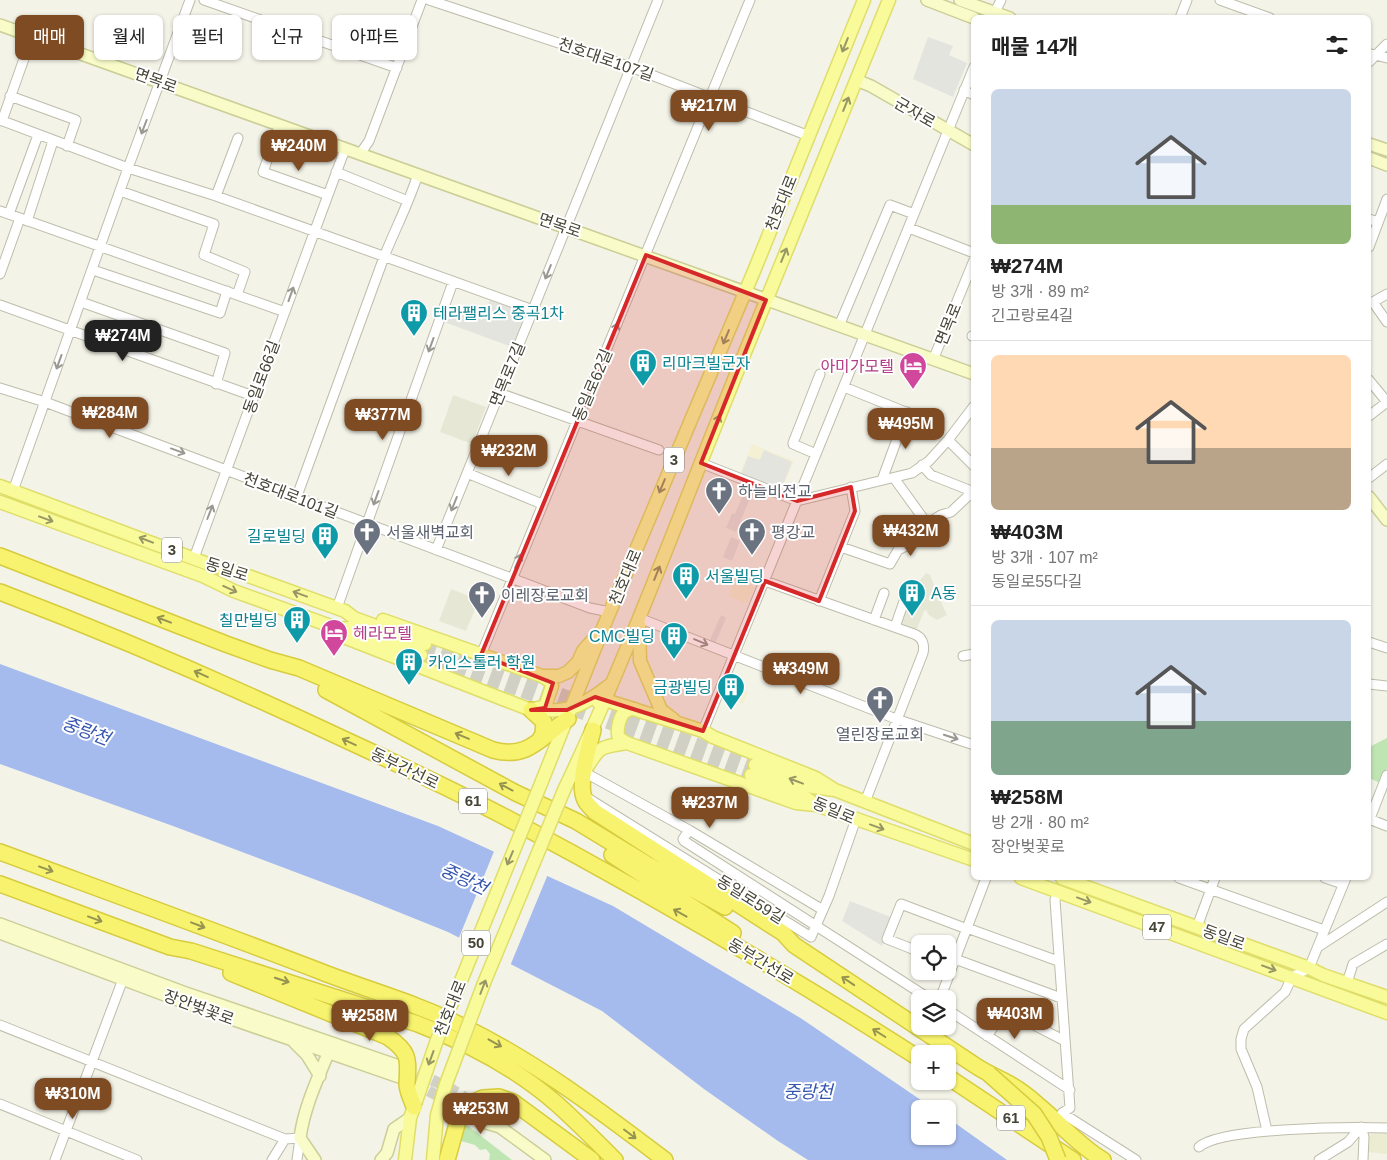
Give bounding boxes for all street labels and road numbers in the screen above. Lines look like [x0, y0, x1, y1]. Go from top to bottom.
street label: 천호대로107길 [556, 35, 656, 84]
street label: 면목로 [132, 65, 180, 96]
street label: 군자로 [891, 94, 938, 131]
street label: 천호대로 [763, 172, 800, 234]
street label: 면목로 [536, 210, 584, 241]
street label: 면목로 [932, 300, 965, 348]
street label: 동일로66길 [240, 338, 283, 416]
street label: 면목로7길 [487, 340, 528, 409]
street label: 동일로62길 [570, 347, 615, 424]
road number: 3 [664, 448, 684, 472]
street label: 천호대로101길 [241, 470, 341, 521]
road number: 3 [162, 538, 182, 562]
street label: 천호대로 [606, 547, 645, 608]
street label: 동일로 [203, 555, 251, 584]
street label: 동부간선로 [368, 745, 442, 792]
road number: 61 [459, 788, 487, 814]
street label: 동일로 [810, 794, 858, 827]
street label: 동일로59길 [714, 872, 788, 927]
road number: 47 [1143, 914, 1171, 940]
street label: 동일로 [1200, 922, 1248, 953]
road number: 50 [462, 930, 490, 956]
street label: 동부간선로 [725, 935, 797, 988]
street label: 천호대로 [432, 977, 469, 1039]
street label: 장안벚꽃로 [161, 987, 237, 1028]
road number: 61 [997, 1106, 1025, 1130]

